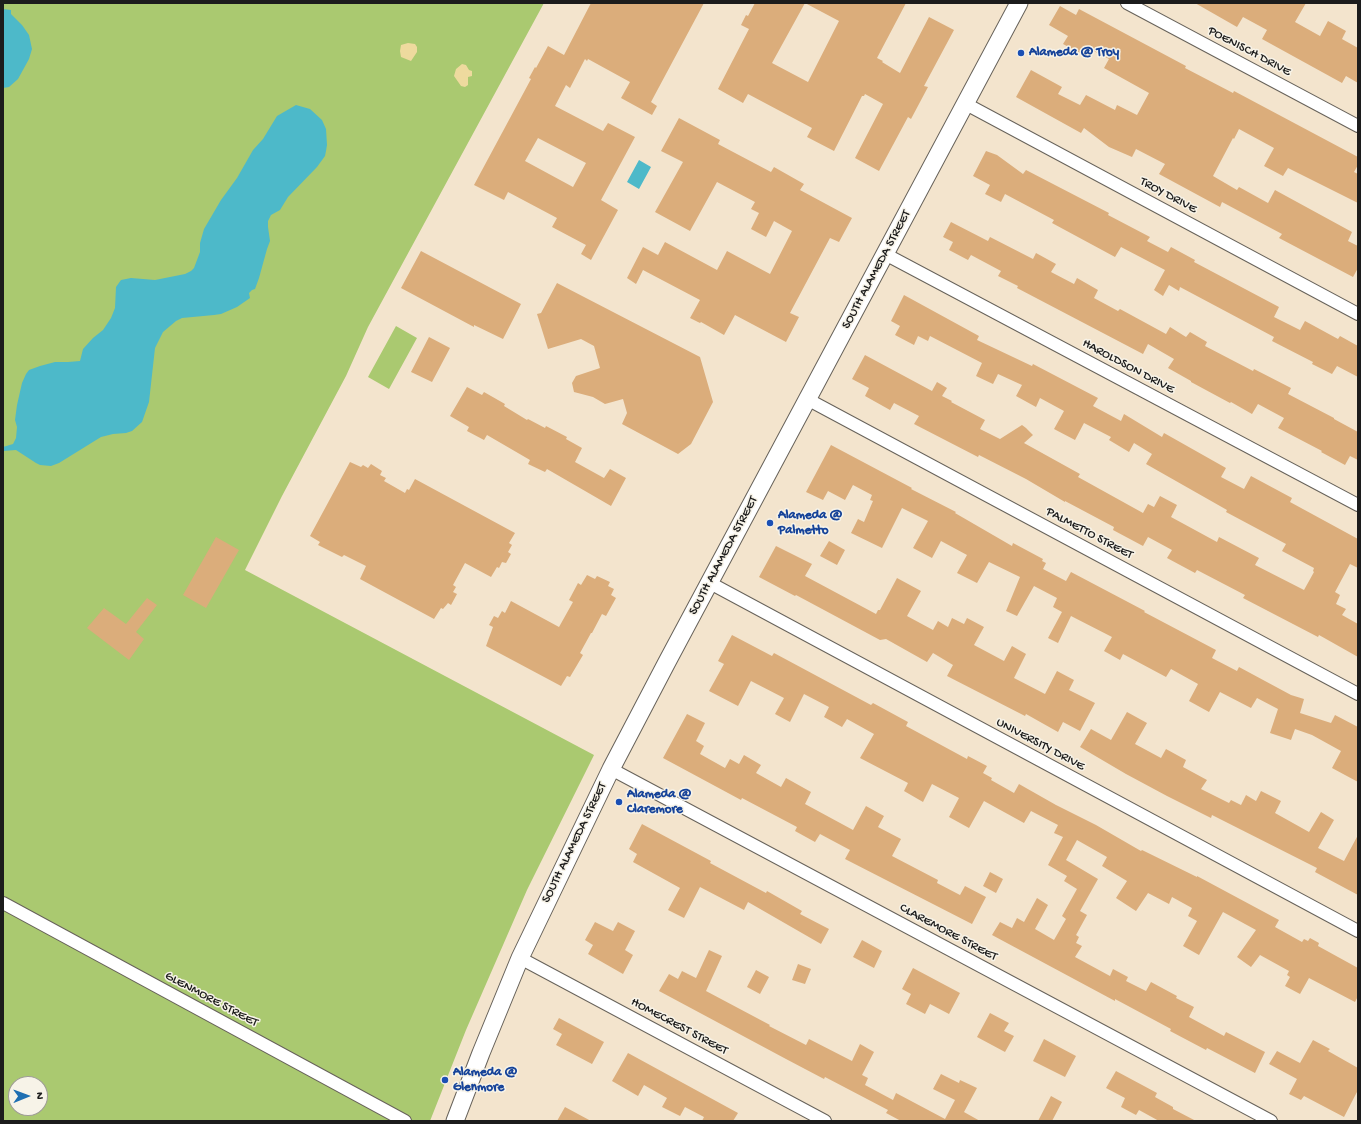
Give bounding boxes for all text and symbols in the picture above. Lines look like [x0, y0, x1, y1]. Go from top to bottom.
street label: POENISCH DRIVE [1205, 24, 1293, 80]
place label: Alameda @ Troy [1029, 45, 1119, 61]
marker: Alameda @ Troy [1016, 48, 1026, 58]
street label: TROY DRIVE [1137, 174, 1199, 218]
street label: SOUTH ALAMEDA STREET [839, 208, 915, 332]
street label: HAROLDSON DRIVE [1079, 336, 1177, 398]
street label: SOUTH ALAMEDA STREET [686, 494, 762, 618]
street label: PALMETTO STREET [1043, 504, 1135, 564]
place label: Alameda @ Palmetto [778, 508, 842, 539]
marker: Alameda @ Palmetto [765, 518, 775, 528]
street label: UNIVERSITY DRIVE [993, 715, 1087, 775]
street label: SOUTH ALAMEDA STREET [539, 780, 611, 906]
place label: Alameda @ Claremore [627, 787, 691, 818]
marker: Alameda @ Claremore [614, 797, 624, 807]
street label: CLAREMORE STREET [897, 901, 999, 965]
street label: GLENMORE STREET [162, 969, 260, 1031]
street label: HOMECREST STREET [628, 995, 730, 1059]
place label: Alameda @ Glenmore [453, 1065, 517, 1096]
marker: Alameda @ Glenmore [440, 1075, 450, 1085]
north arrow [8, 1076, 48, 1116]
text: N [33, 1092, 45, 1100]

